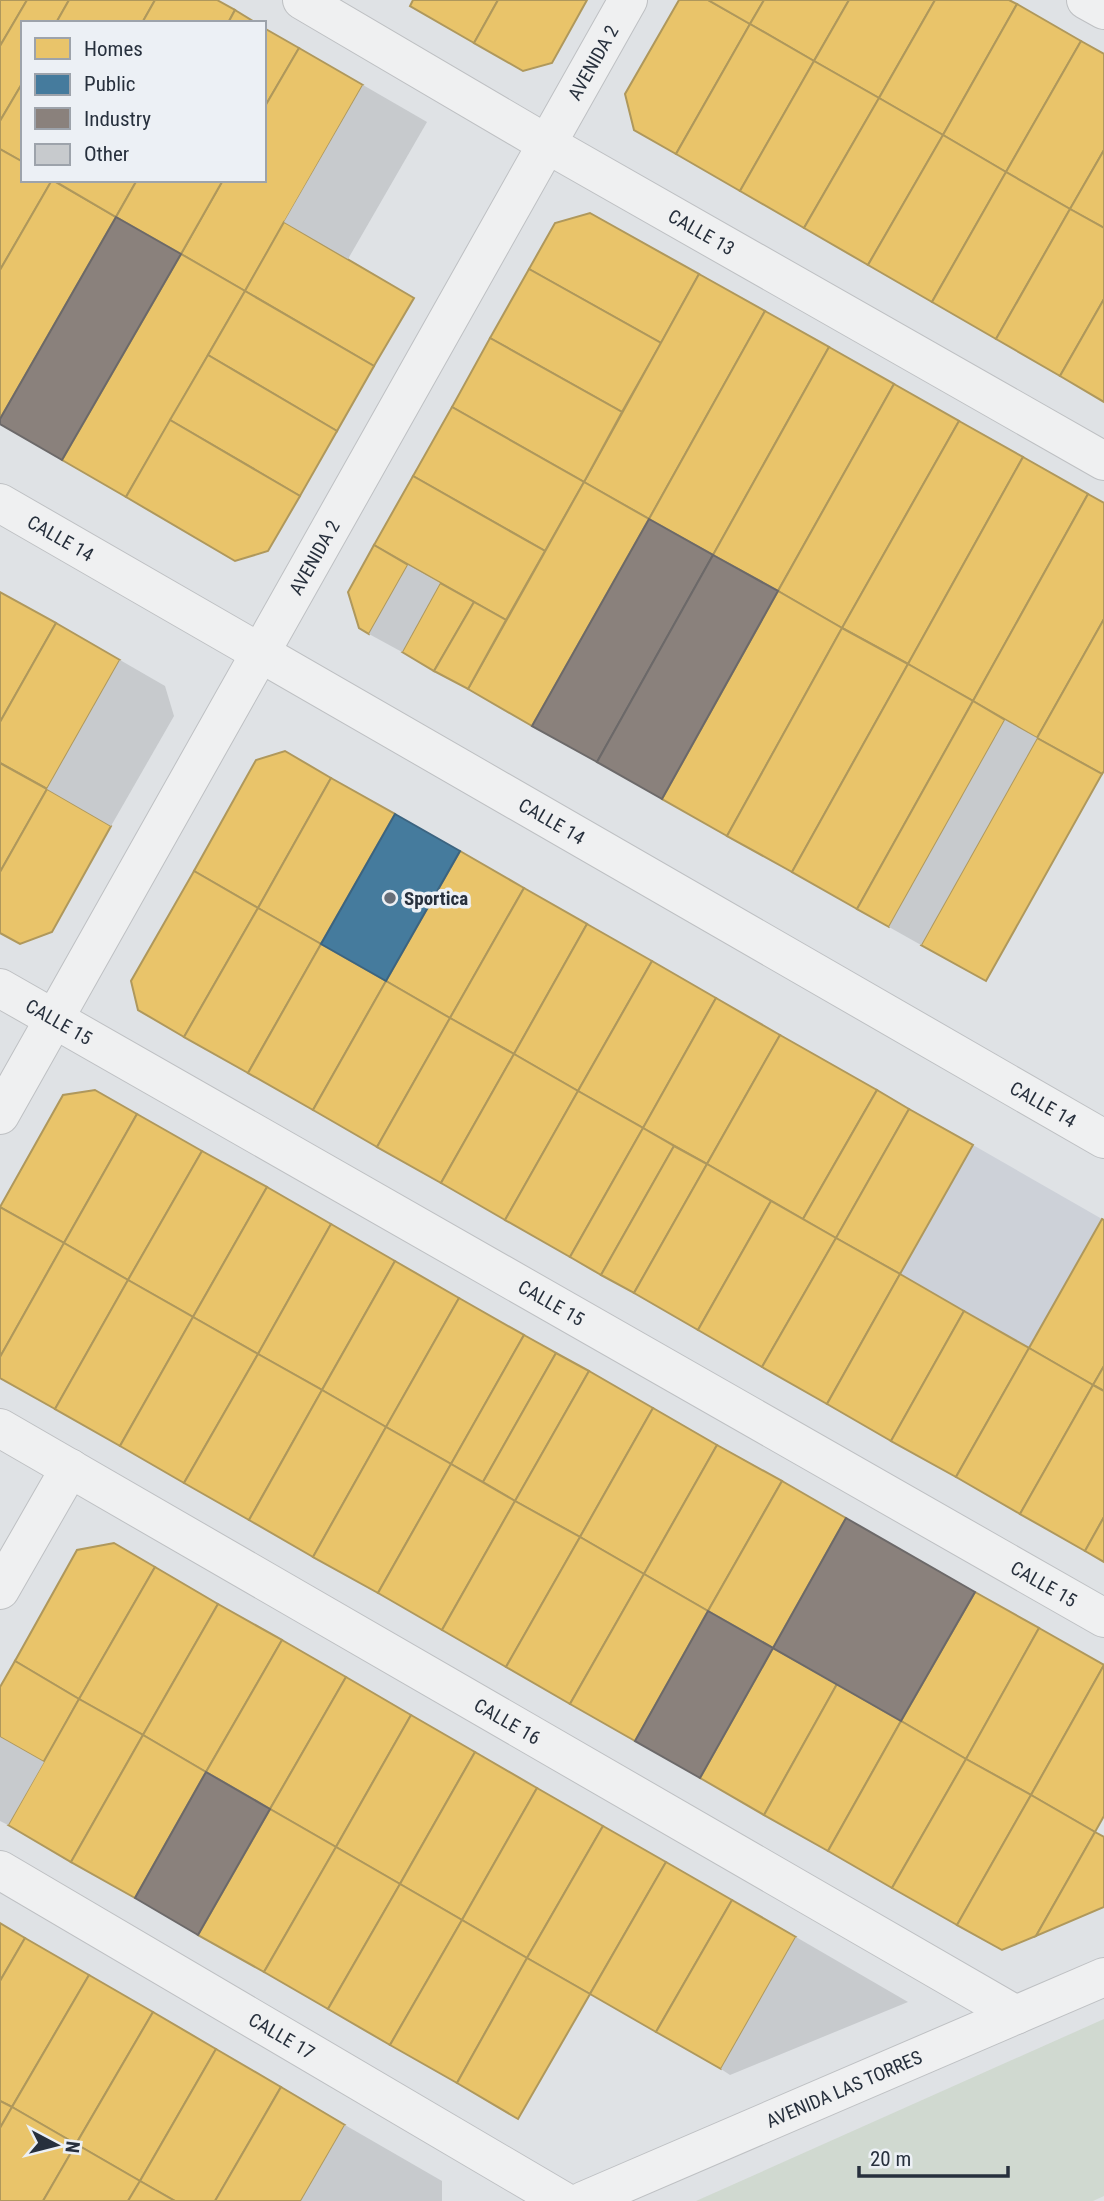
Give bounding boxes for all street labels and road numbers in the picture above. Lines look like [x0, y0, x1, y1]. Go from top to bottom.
street label: AVENIDA 2 [563, 21, 623, 104]
street label: CALLE 13 [664, 204, 739, 260]
street label: CALLE 14 [24, 510, 98, 566]
street label: AVENIDA 2 [284, 516, 344, 599]
street label: CALLE 14 [515, 793, 589, 849]
street label: CALLE 15 [22, 994, 96, 1050]
street label: CALLE 14 [1006, 1076, 1080, 1132]
street label: CALLE 15 [514, 1275, 589, 1331]
street label: CALLE 15 [1007, 1556, 1081, 1612]
street label: CALLE 16 [470, 1693, 545, 1749]
street label: CALLE 17 [245, 2007, 319, 2064]
street label: AVENIDA LAS TORRES [762, 2045, 925, 2132]

